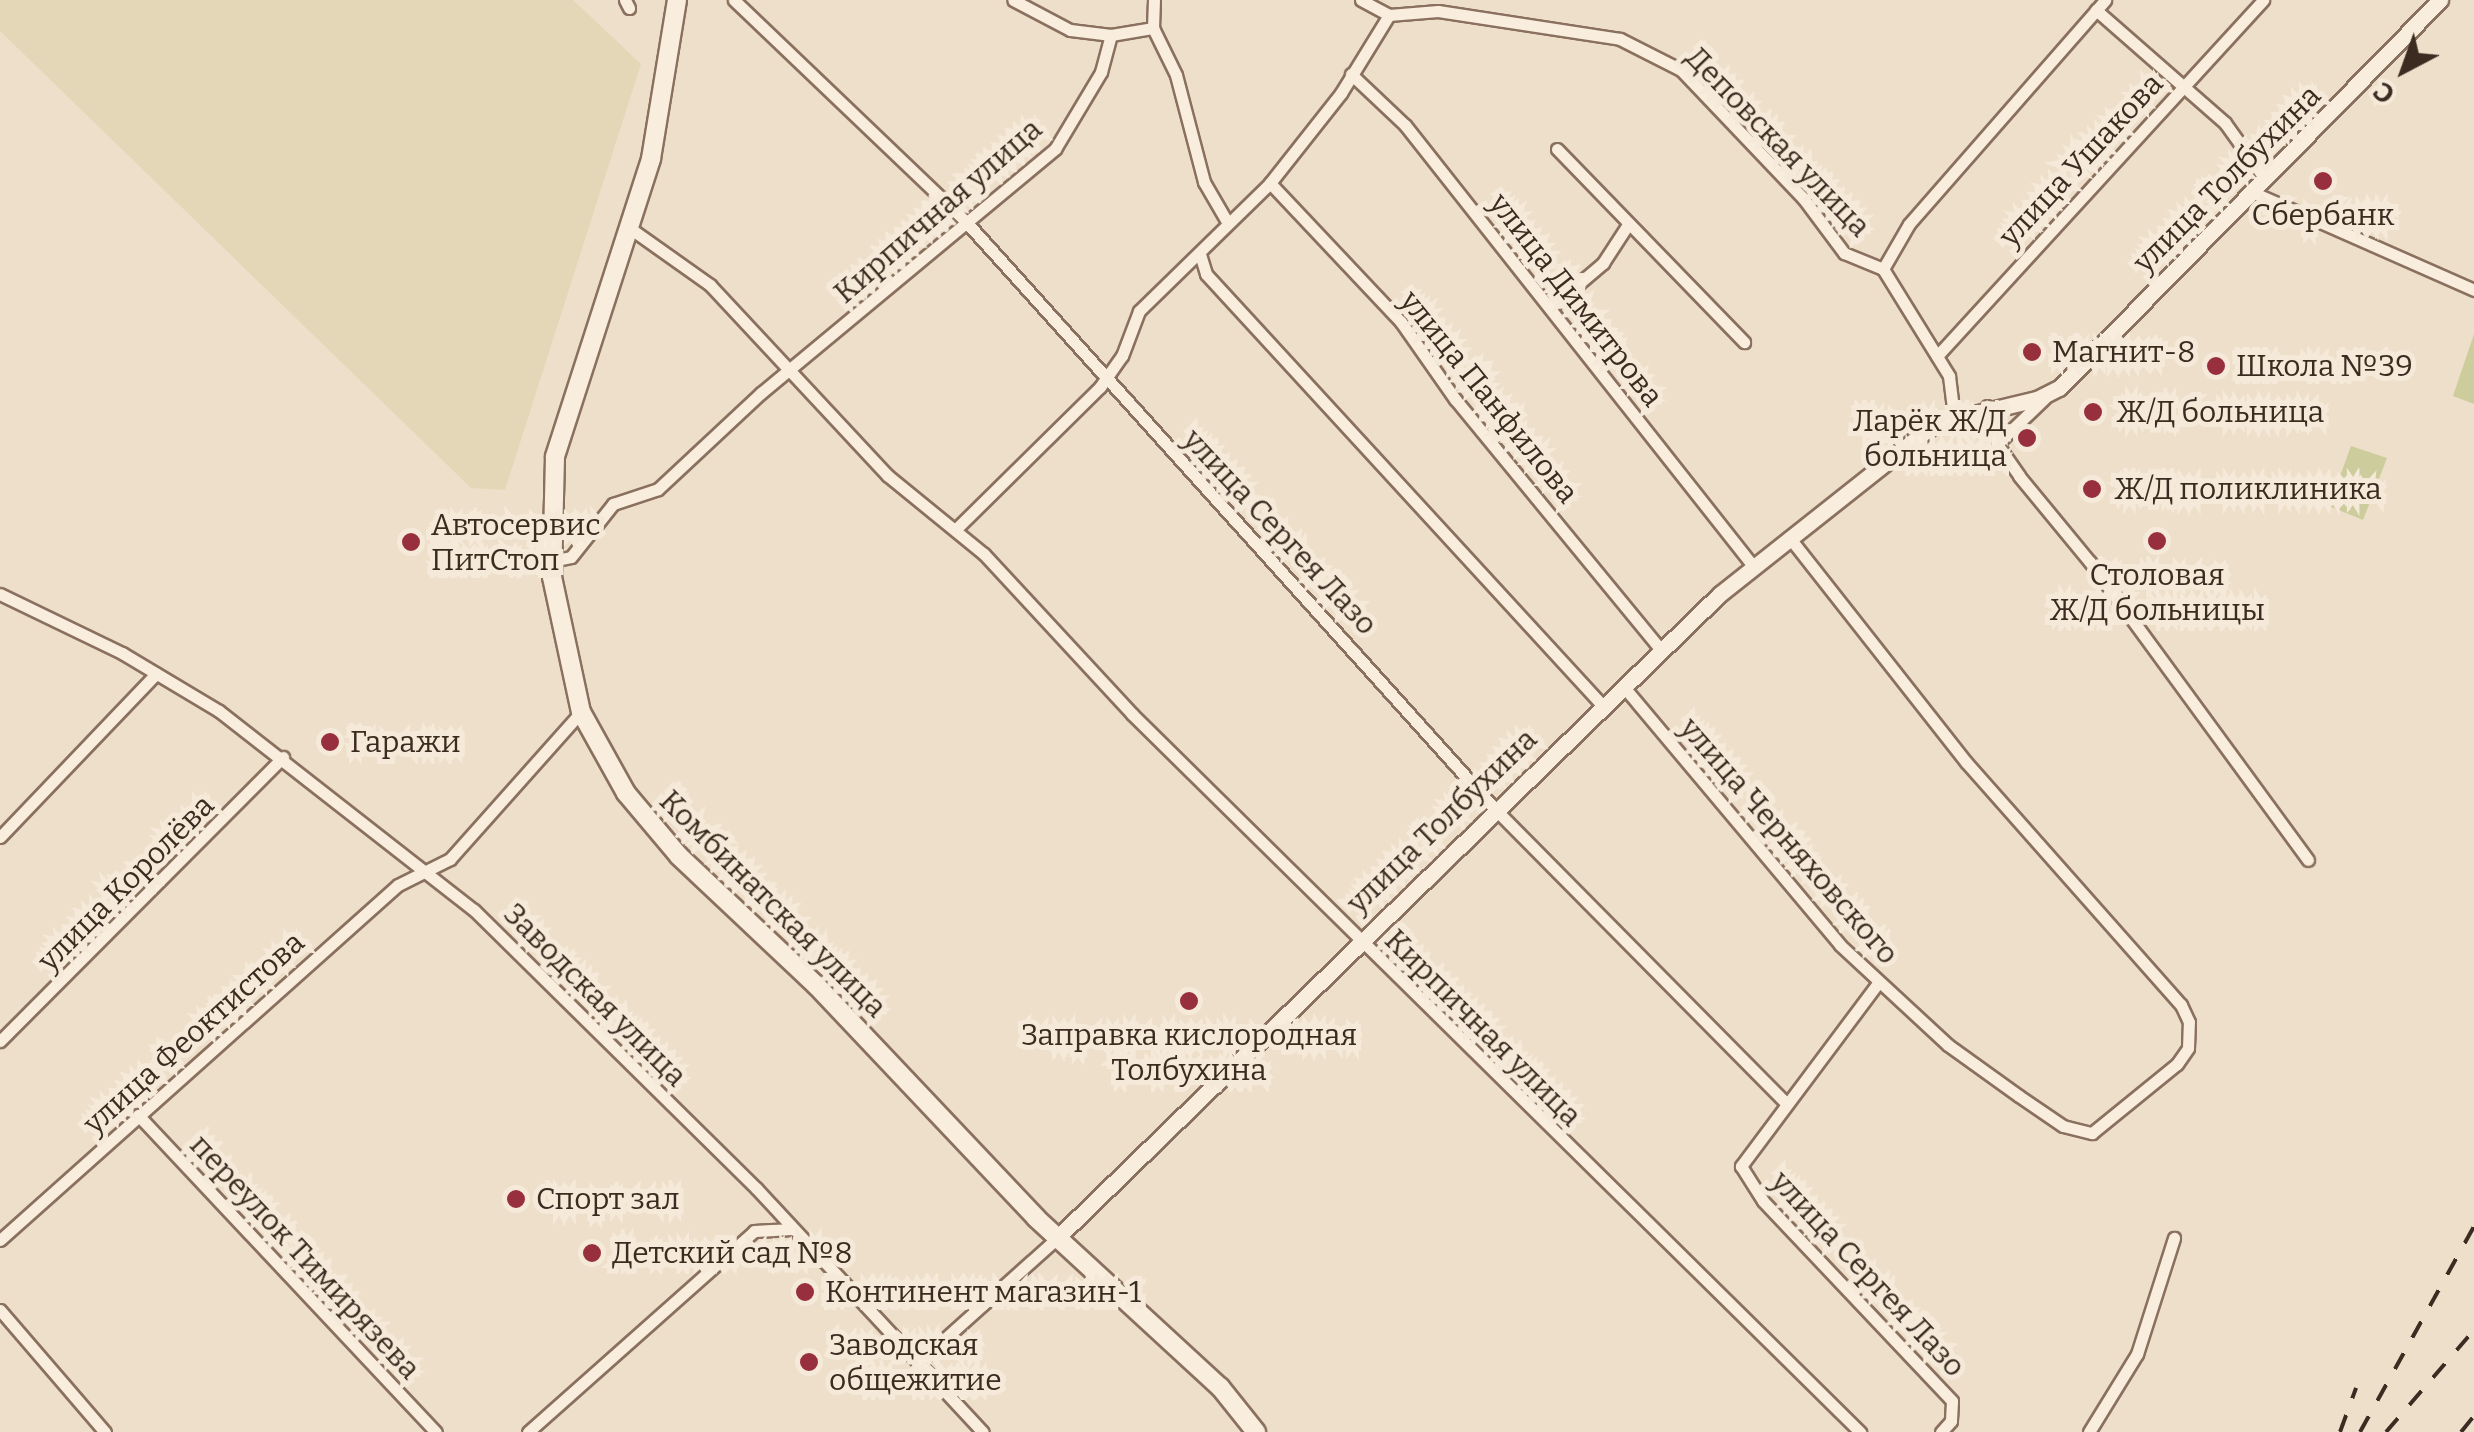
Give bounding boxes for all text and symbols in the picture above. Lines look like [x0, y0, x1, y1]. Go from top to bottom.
north arrow [2354, 20, 2454, 120]
street label: Деповская улица [1678, 40, 1878, 244]
street label: улица Ушакова [1992, 66, 2170, 254]
text: С [2366, 75, 2402, 111]
street label: улица Толбухина [2126, 78, 2328, 280]
street label: Кирпичная улица [827, 111, 1049, 311]
marker: Сбербанк [2312, 170, 2334, 192]
street label: улица Димитрова [1482, 186, 1670, 414]
place label: Сбербанк [2252, 197, 2394, 233]
street label: улица Панфилова [1392, 284, 1586, 510]
place label: Магнит-8 [2052, 334, 2195, 370]
marker: Магнит-8 [2021, 341, 2043, 363]
place label: Школа №39 [2236, 348, 2413, 384]
marker: Школа №39 [2205, 355, 2227, 377]
place label: Ж/Д больница [2116, 394, 2324, 430]
marker: Ж/Д больница [2080, 399, 2106, 425]
place label: Ларёк Ж/Д больница [1853, 403, 2007, 474]
street label: улица Сергея Лазо [1175, 422, 1385, 642]
marker: Ларёк Ж/Д больница [2016, 427, 2038, 449]
place label: Ж/Д поликлиника [2114, 471, 2382, 507]
marker: Ж/Д поликлиника [2079, 476, 2105, 502]
place label: Автосервис ПитСтоп [431, 507, 601, 578]
marker: Столовая Ж/Д больницы [2146, 530, 2168, 552]
marker: Автосервис ПитСтоп [400, 531, 422, 553]
place label: Столовая Ж/Д больницы [2049, 557, 2265, 628]
street label: улица Черняховского [1672, 710, 1906, 972]
street label: улица Толбухина [1340, 721, 1544, 921]
place label: Гаражи [350, 724, 460, 760]
marker: Гаражи [319, 731, 341, 753]
street label: Комбинатская улица [652, 783, 894, 1025]
street label: улица Королёва [31, 788, 221, 978]
street label: Заводская улица [496, 896, 694, 1094]
street label: Кирпичная улица [1377, 922, 1589, 1134]
street label: улица Феоктистова [76, 924, 312, 1142]
marker: Заправка кислородная Толбухина [1178, 990, 1200, 1012]
place label: Заправка кислородная Толбухина [1021, 1017, 1357, 1088]
street label: переулок Тимирязева [182, 1127, 428, 1387]
street label: улица Сергея Лазо [1763, 1164, 1973, 1384]
place label: Спорт зал [536, 1181, 680, 1217]
marker: Спорт зал [505, 1188, 527, 1210]
place label: Детский сад №8 [612, 1235, 852, 1271]
marker: Детский сад №8 [581, 1242, 603, 1264]
place label: Континент магазин-1 [825, 1274, 1141, 1310]
marker: Континент магазин-1 [794, 1281, 816, 1303]
place label: Заводская общежитие [829, 1327, 1002, 1398]
marker: Заводская общежитие [798, 1351, 820, 1373]

